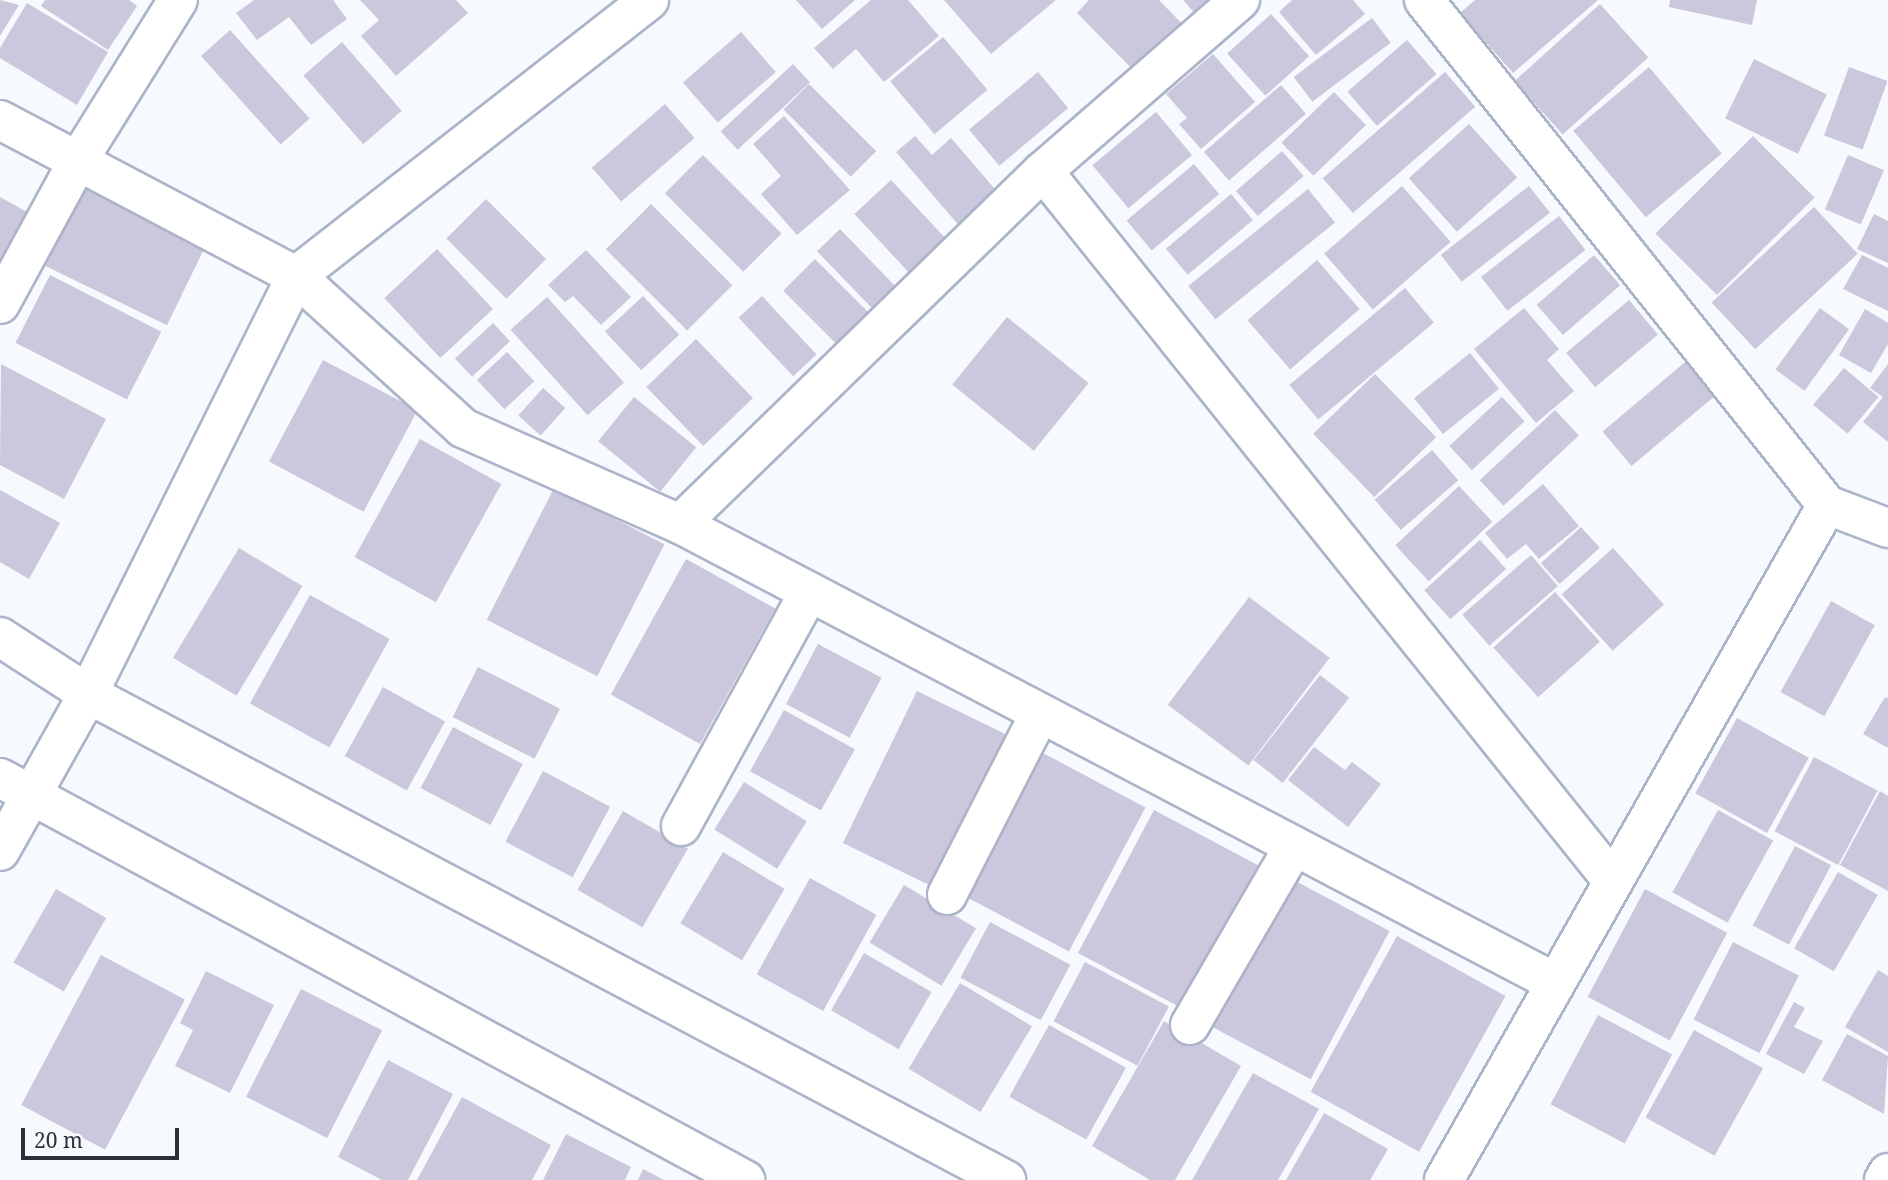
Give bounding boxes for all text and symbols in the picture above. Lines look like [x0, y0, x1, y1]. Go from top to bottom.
scale bar [24, 1114, 182, 1158]
text: 20 m [34, 1126, 83, 1154]

